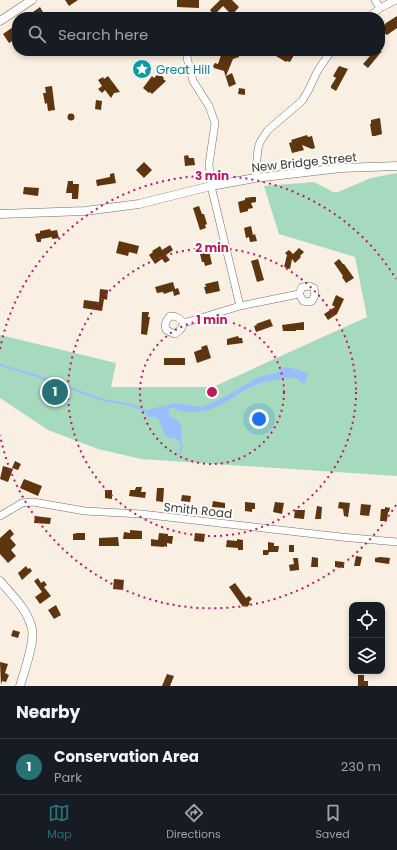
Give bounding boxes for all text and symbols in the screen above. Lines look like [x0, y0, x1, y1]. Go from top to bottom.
search box [12, 12, 385, 56]
icon: search [26, 23, 48, 45]
text: Search here [58, 24, 148, 45]
place icon: Great Hill [131, 58, 153, 80]
place label: Great Hill [156, 61, 210, 78]
street label: New Bridge Street [251, 148, 357, 176]
text: 3 min [195, 167, 229, 184]
text: 2 min [195, 239, 229, 256]
text: 1 min [196, 311, 228, 328]
pin: 1 [42, 377, 68, 407]
centre of rings [205, 385, 219, 399]
your location [249, 409, 269, 429]
street label: Smith Road [163, 498, 233, 522]
map controls [349, 602, 385, 674]
button: locate [349, 602, 385, 638]
button: layers [349, 638, 385, 674]
text: Nearby [16, 700, 80, 724]
text: Conservation Area [54, 746, 199, 767]
text: 1 [27, 757, 31, 776]
text: 230 m [341, 757, 381, 776]
text: Park [54, 768, 82, 787]
tab: Map [47, 802, 72, 843]
tab: Directions [166, 802, 221, 843]
tab: Saved [315, 802, 350, 843]

